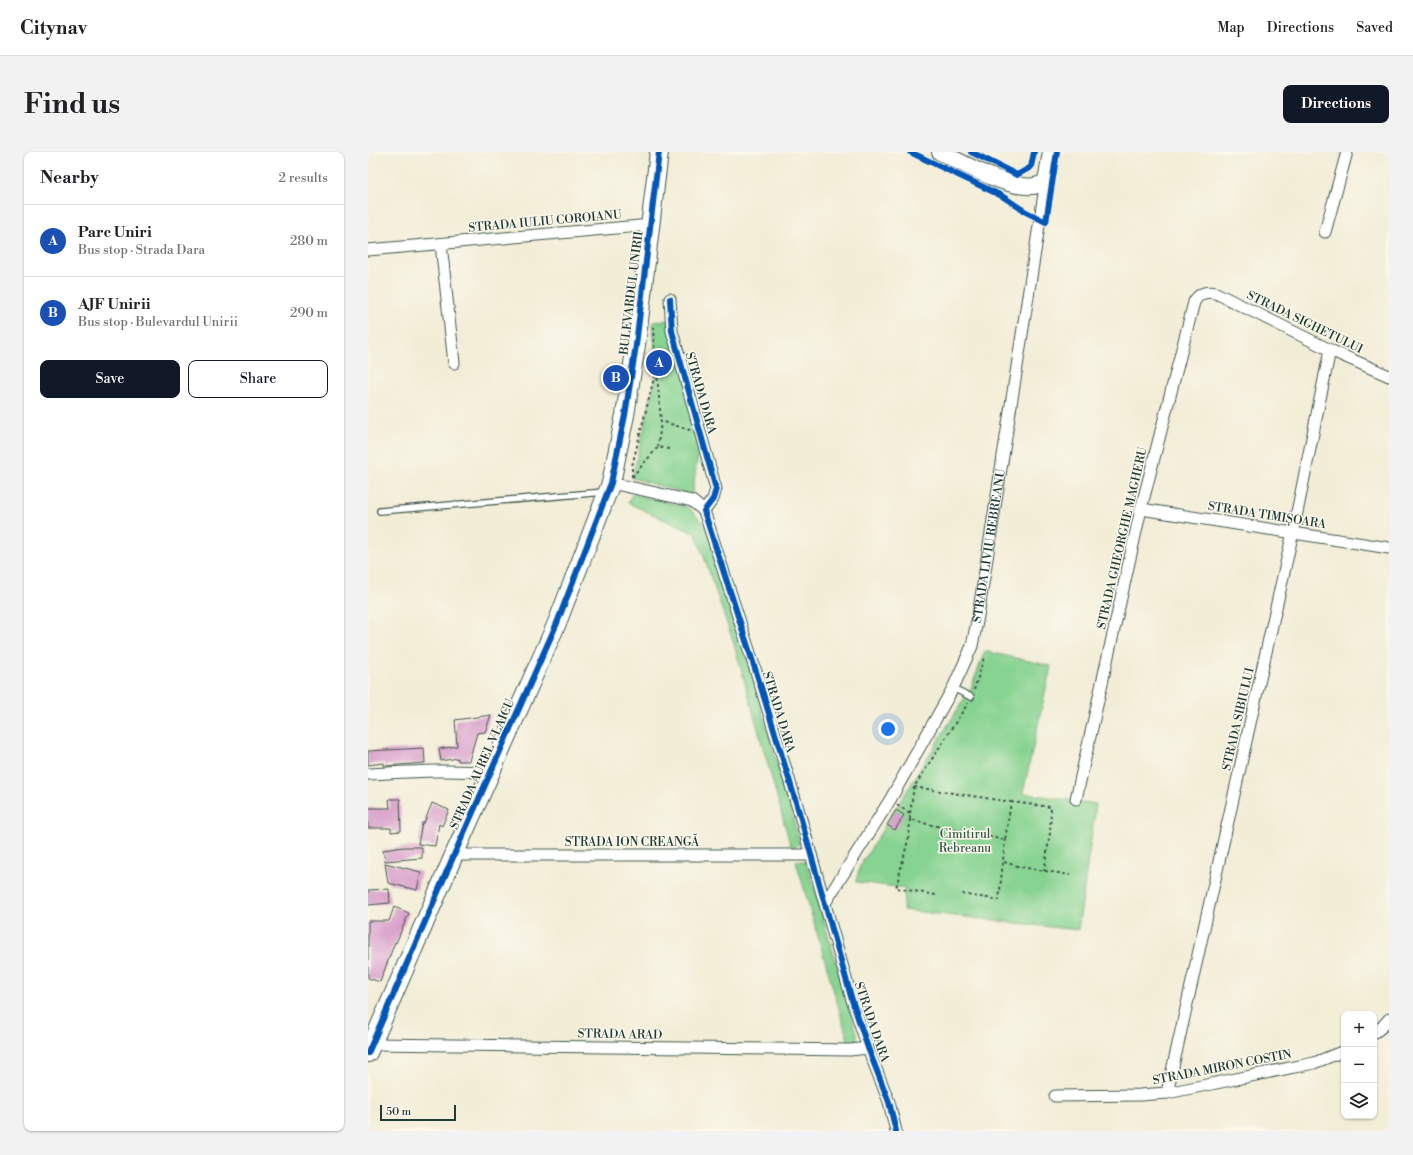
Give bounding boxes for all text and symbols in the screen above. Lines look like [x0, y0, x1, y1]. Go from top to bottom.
text: Citynav [20, 16, 87, 40]
text: Map [1217, 19, 1245, 37]
text: Directions [1267, 19, 1334, 37]
text: Saved [1356, 19, 1393, 37]
button: Directions [1283, 85, 1389, 123]
text: Find us [24, 87, 120, 122]
text: Nearby [40, 167, 99, 189]
text: 2 results [279, 170, 328, 186]
street label: STRADA IULIU COROIANU [468, 207, 622, 236]
text: Parc Uniri [78, 223, 152, 242]
street label: BULEVARDUL UNIRII [616, 230, 647, 357]
text: A [48, 233, 58, 249]
text: 280 m [290, 233, 328, 249]
text: Bus stop · Strada Dara [78, 242, 205, 258]
street label: STRADA SIGHETULUI [1244, 288, 1366, 357]
text: AJF Unirii [78, 295, 150, 314]
text: B [48, 305, 58, 321]
text: 290 m [290, 305, 328, 321]
text: Bus stop · Bulevardul Unirii [78, 314, 238, 330]
pin: A [646, 348, 672, 378]
street label: STRADA DARA [682, 351, 720, 436]
button: Save [40, 360, 180, 398]
button: Share [188, 360, 328, 398]
pin: B [603, 363, 629, 393]
street label: STRADA GHEORGHE MAGHERU [1094, 446, 1151, 631]
street label: STRADA LIVIU REBREANU [970, 468, 1009, 624]
street label: STRADA TIMIȘOARA [1207, 499, 1328, 532]
street label: STRADA SIBIULUI [1219, 666, 1258, 772]
street label: STRADA DARA [759, 670, 798, 755]
street label: STRADA AUREL VLAICU [447, 696, 518, 832]
your location [878, 719, 898, 739]
park label: Cimitirul Rebreanu [939, 827, 991, 856]
street label: STRADA ION CREANGĂ [565, 833, 700, 850]
street label: STRADA DARA [851, 980, 893, 1065]
map controls [1341, 1011, 1377, 1119]
button: + [1341, 1011, 1377, 1047]
street label: STRADA ARAD [577, 1026, 663, 1043]
street label: STRADA MIRON COSTIN [1151, 1047, 1293, 1088]
button: − [1341, 1047, 1377, 1083]
button: layers [1341, 1083, 1377, 1119]
scale bar [380, 1103, 456, 1122]
text: 50 m [386, 1105, 411, 1119]

